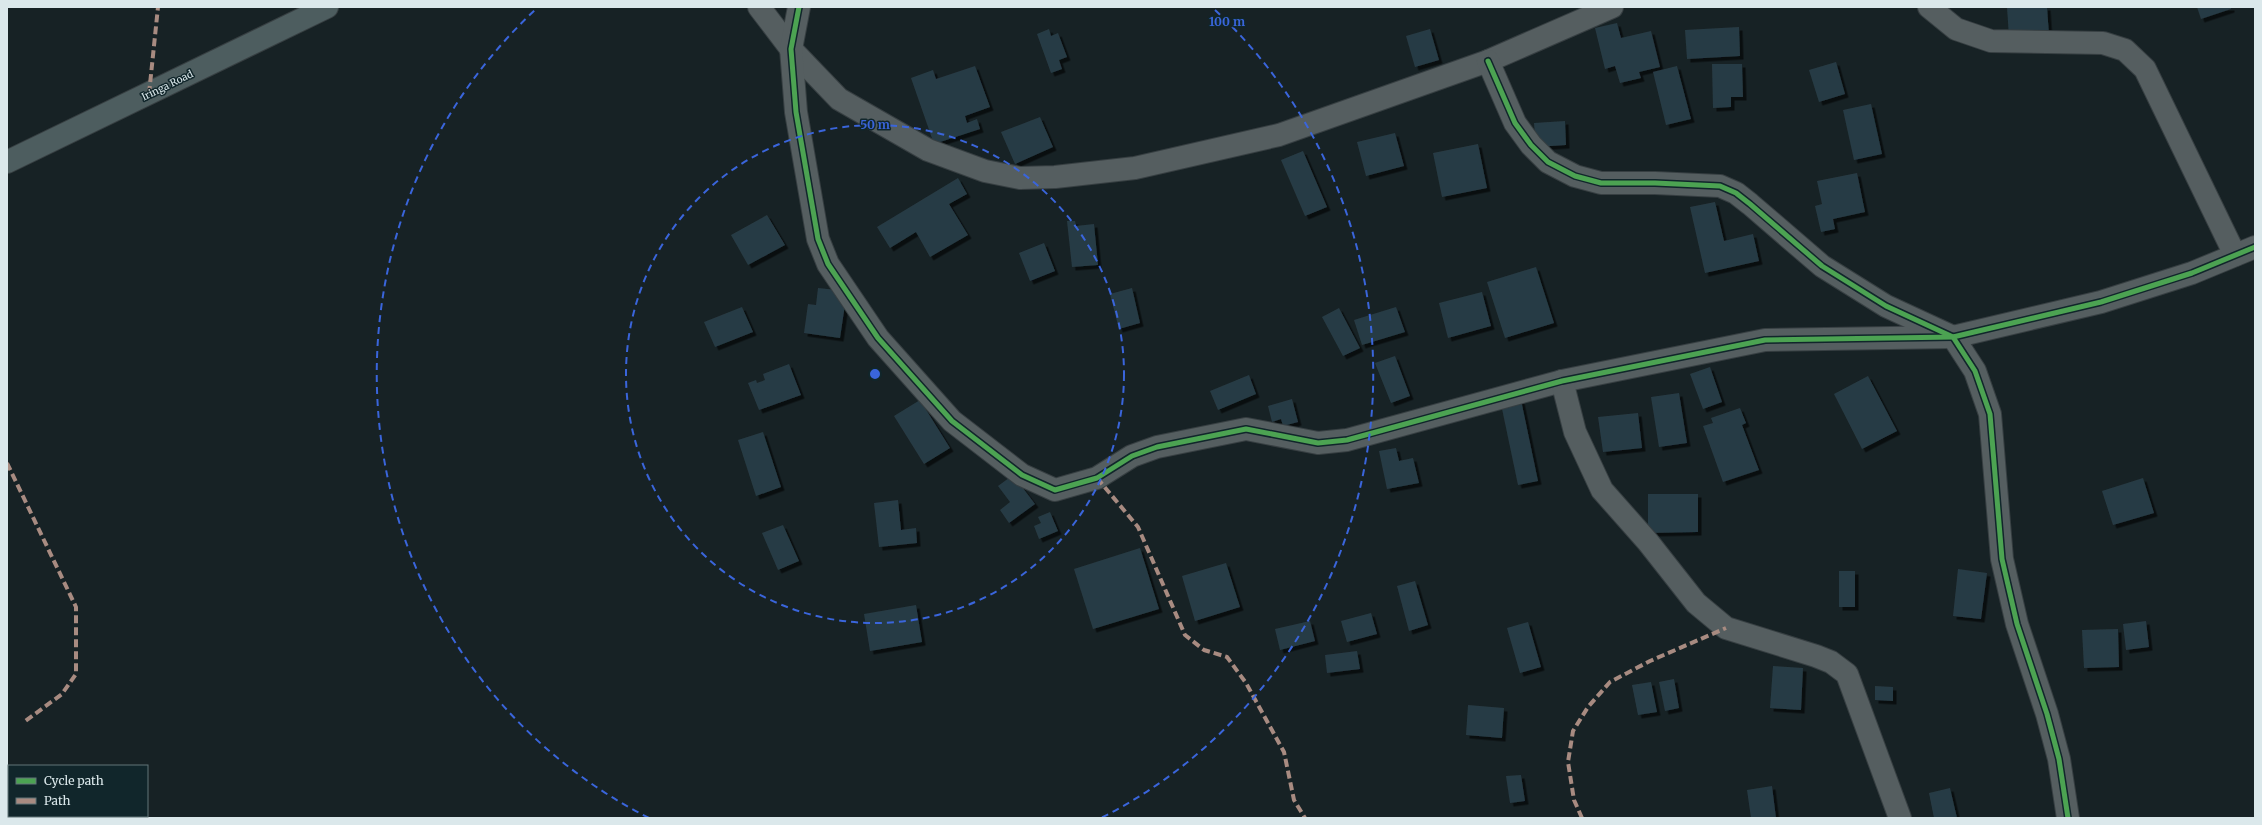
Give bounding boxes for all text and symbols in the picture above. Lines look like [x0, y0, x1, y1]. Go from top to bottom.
text: 100 m [1209, 14, 1245, 29]
street label: Iringa Road [139, 67, 195, 104]
text: 50 m [860, 117, 890, 132]
centre of rings [868, 367, 882, 381]
legend [8, 765, 148, 817]
text: Cycle path [44, 773, 104, 788]
text: Path [44, 793, 70, 808]

